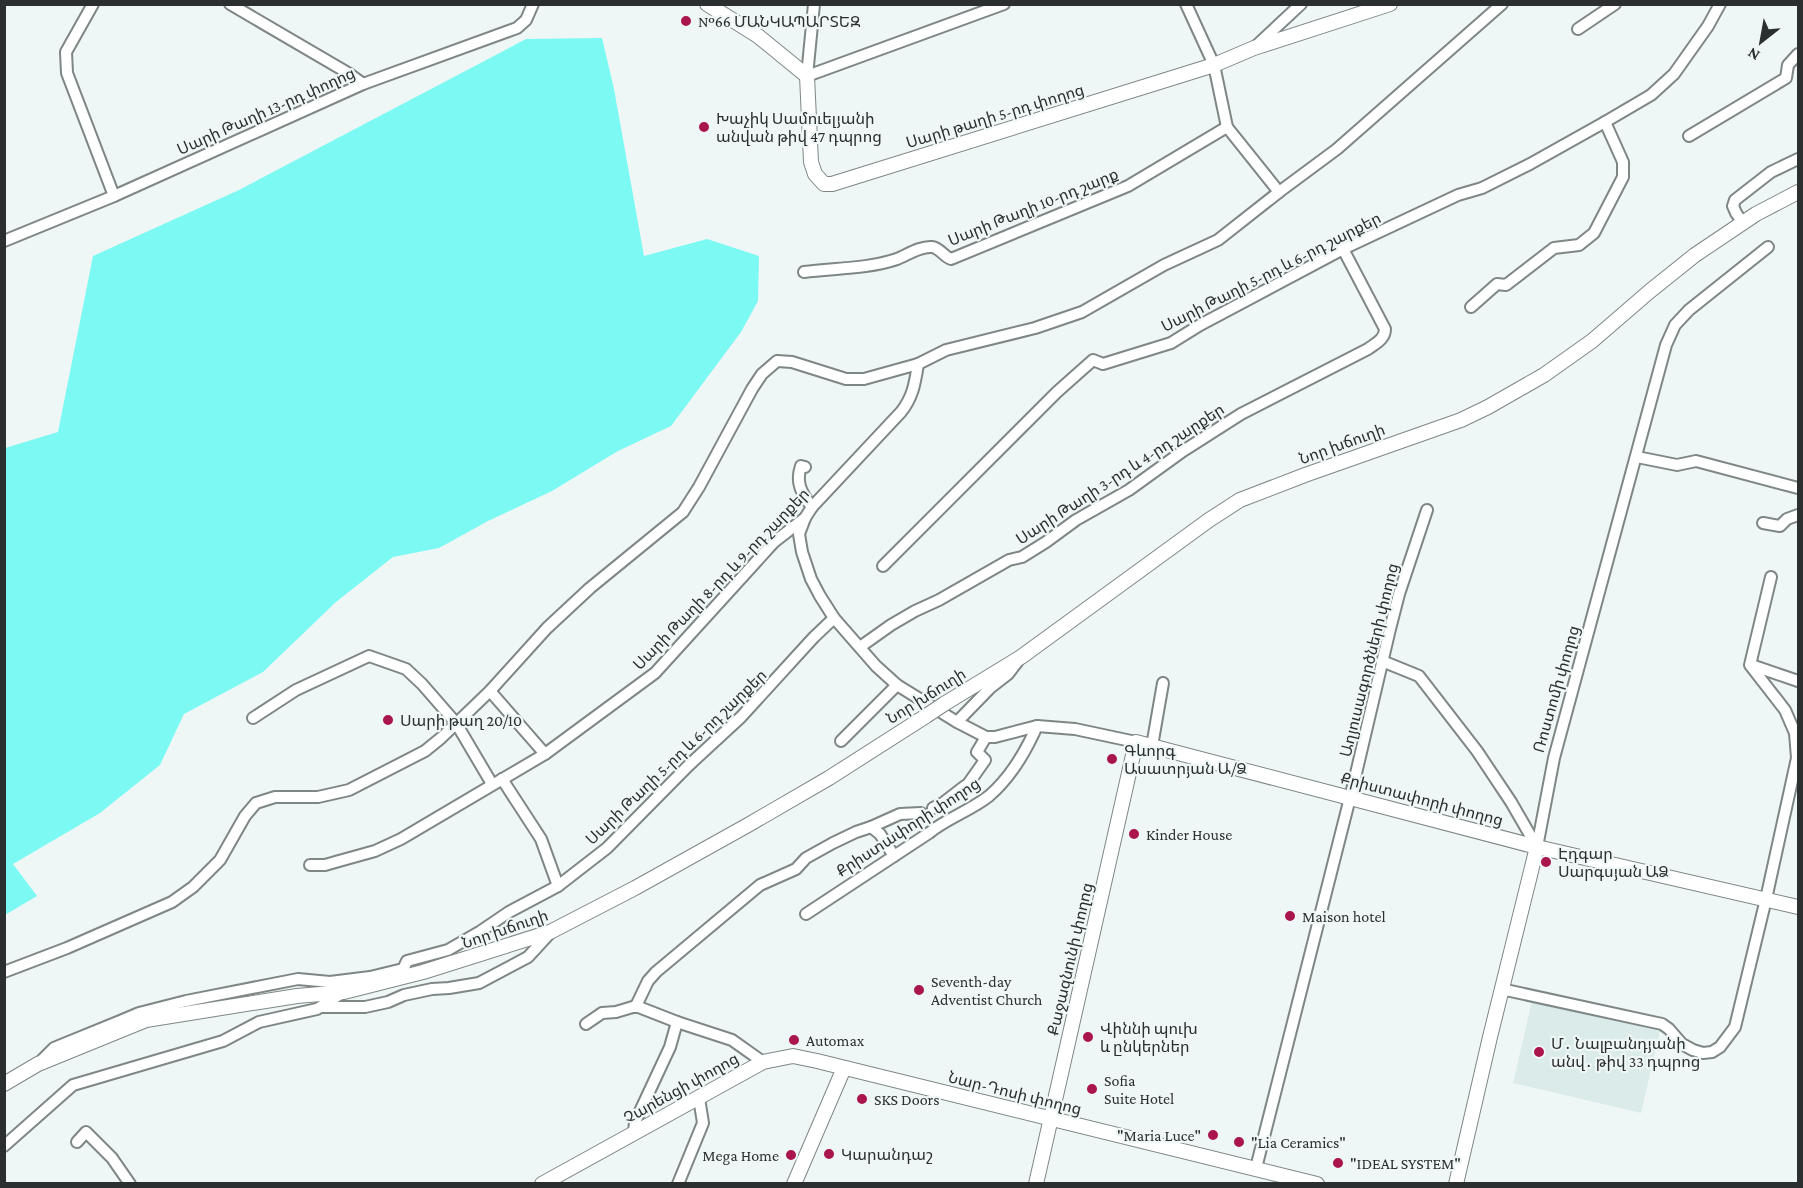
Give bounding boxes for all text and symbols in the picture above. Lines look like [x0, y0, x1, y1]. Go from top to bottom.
north arrow [1731, 12, 1791, 72]
place label: №66 ՄԱՆԿԱՊԱՐՏԵԶ [698, 13, 861, 30]
marker: №66 ՄԱՆԿԱՊԱՐՏԵԶ [679, 14, 693, 28]
text: N [1744, 44, 1763, 65]
street label: Սարի Թաղի 13-րդ փողոց [174, 64, 358, 159]
street label: Սարի թաղի 5-րդ փողոց [904, 81, 1086, 152]
place label: Խաչիկ Սամուելյանի անվան թիվ 47 դպրոց [716, 110, 882, 146]
marker: Խաչիկ Սամուելյանի անվան թիվ 47 դպրոց [697, 120, 711, 134]
street label: Սարի Թաղի 10-րդ շարք [945, 165, 1121, 250]
street label: Սարի Թաղի 5-րդ և 6-րդ շարքեր [1158, 209, 1384, 336]
street label: Սարի Թաղի 3-րդ և 4-րդ շարքեր [1013, 400, 1228, 549]
street label: Նոր խճուղի [1297, 421, 1388, 468]
street label: Սարի Թաղի 8-րդ և 9-րդ շարքեր [630, 485, 813, 674]
street label: Աղյուսագործների փողոց [1337, 561, 1402, 759]
street label: Ռոստոմի փողոց [1530, 623, 1583, 755]
street label: Նոր խճուղի [883, 665, 969, 728]
street label: Սարի Թաղի 5-րդ և 6-րդ շարքեր [582, 666, 770, 849]
place label: Սարի թաղ 20/10 [400, 712, 522, 730]
marker: Սարի թաղ 20/10 [381, 713, 395, 727]
place label: Գևորգ Ասատրյան Ա/Ձ [1124, 742, 1247, 778]
marker: Գևորգ Ասատրյան Ա/Ձ [1105, 752, 1119, 766]
street label: Քրիստափորի փողոց [1339, 769, 1505, 830]
street label: Քրիստափորի փողոց [833, 774, 983, 881]
place label: Kinder House [1146, 826, 1232, 843]
marker: Kinder House [1127, 827, 1141, 841]
place label: Էդգար Սարգսյան ԱՁ [1558, 845, 1669, 881]
marker: Էդգար Սարգսյան ԱՁ [1539, 855, 1553, 869]
street label: Քաջազնունի փողոց [1044, 881, 1097, 1037]
street label: Նոր խճուղի [460, 906, 551, 953]
place label: Maison hotel [1302, 908, 1386, 925]
marker: Maison hotel [1283, 909, 1297, 923]
place label: Seventh-day Adventist Church [931, 973, 1043, 1008]
marker: Seventh-day Adventist Church [912, 983, 926, 997]
place label: Վիննի պուխ և ընկերներ [1100, 1020, 1198, 1056]
marker: Վիննի պուխ և ընկերներ [1081, 1030, 1095, 1044]
place label: Automax [806, 1032, 865, 1049]
marker: Automax [787, 1033, 801, 1047]
place label: Մ․ Նալբանդյանի անվ․ թիվ 33 դպրոց [1551, 1035, 1700, 1071]
marker: Մ․ Նալբանդյանի անվ․ թիվ 33 դպրոց [1532, 1045, 1546, 1059]
street label: Չարենցի փողոց [621, 1049, 742, 1127]
street label: Նար-Դոսի փողոց [946, 1068, 1083, 1119]
place label: Sofia Suite Hotel [1104, 1072, 1174, 1107]
marker: Sofia Suite Hotel [1085, 1082, 1099, 1096]
place label: SKS Doors [874, 1091, 939, 1108]
marker: SKS Doors [855, 1092, 869, 1106]
place label: "Maria Luce" [1117, 1127, 1201, 1144]
marker: "Maria Luce" [1206, 1128, 1220, 1142]
place label: "Lia Ceramics" [1251, 1134, 1346, 1151]
marker: "Lia Ceramics" [1232, 1135, 1246, 1149]
place label: Կարանդաշ [841, 1146, 933, 1164]
place label: Mega Home [702, 1147, 779, 1165]
marker: Կարանդաշ [822, 1147, 836, 1161]
marker: Mega Home [784, 1148, 798, 1162]
place label: "IDEAL SYSTEM" [1350, 1155, 1461, 1172]
marker: "IDEAL SYSTEM" [1331, 1156, 1345, 1170]

